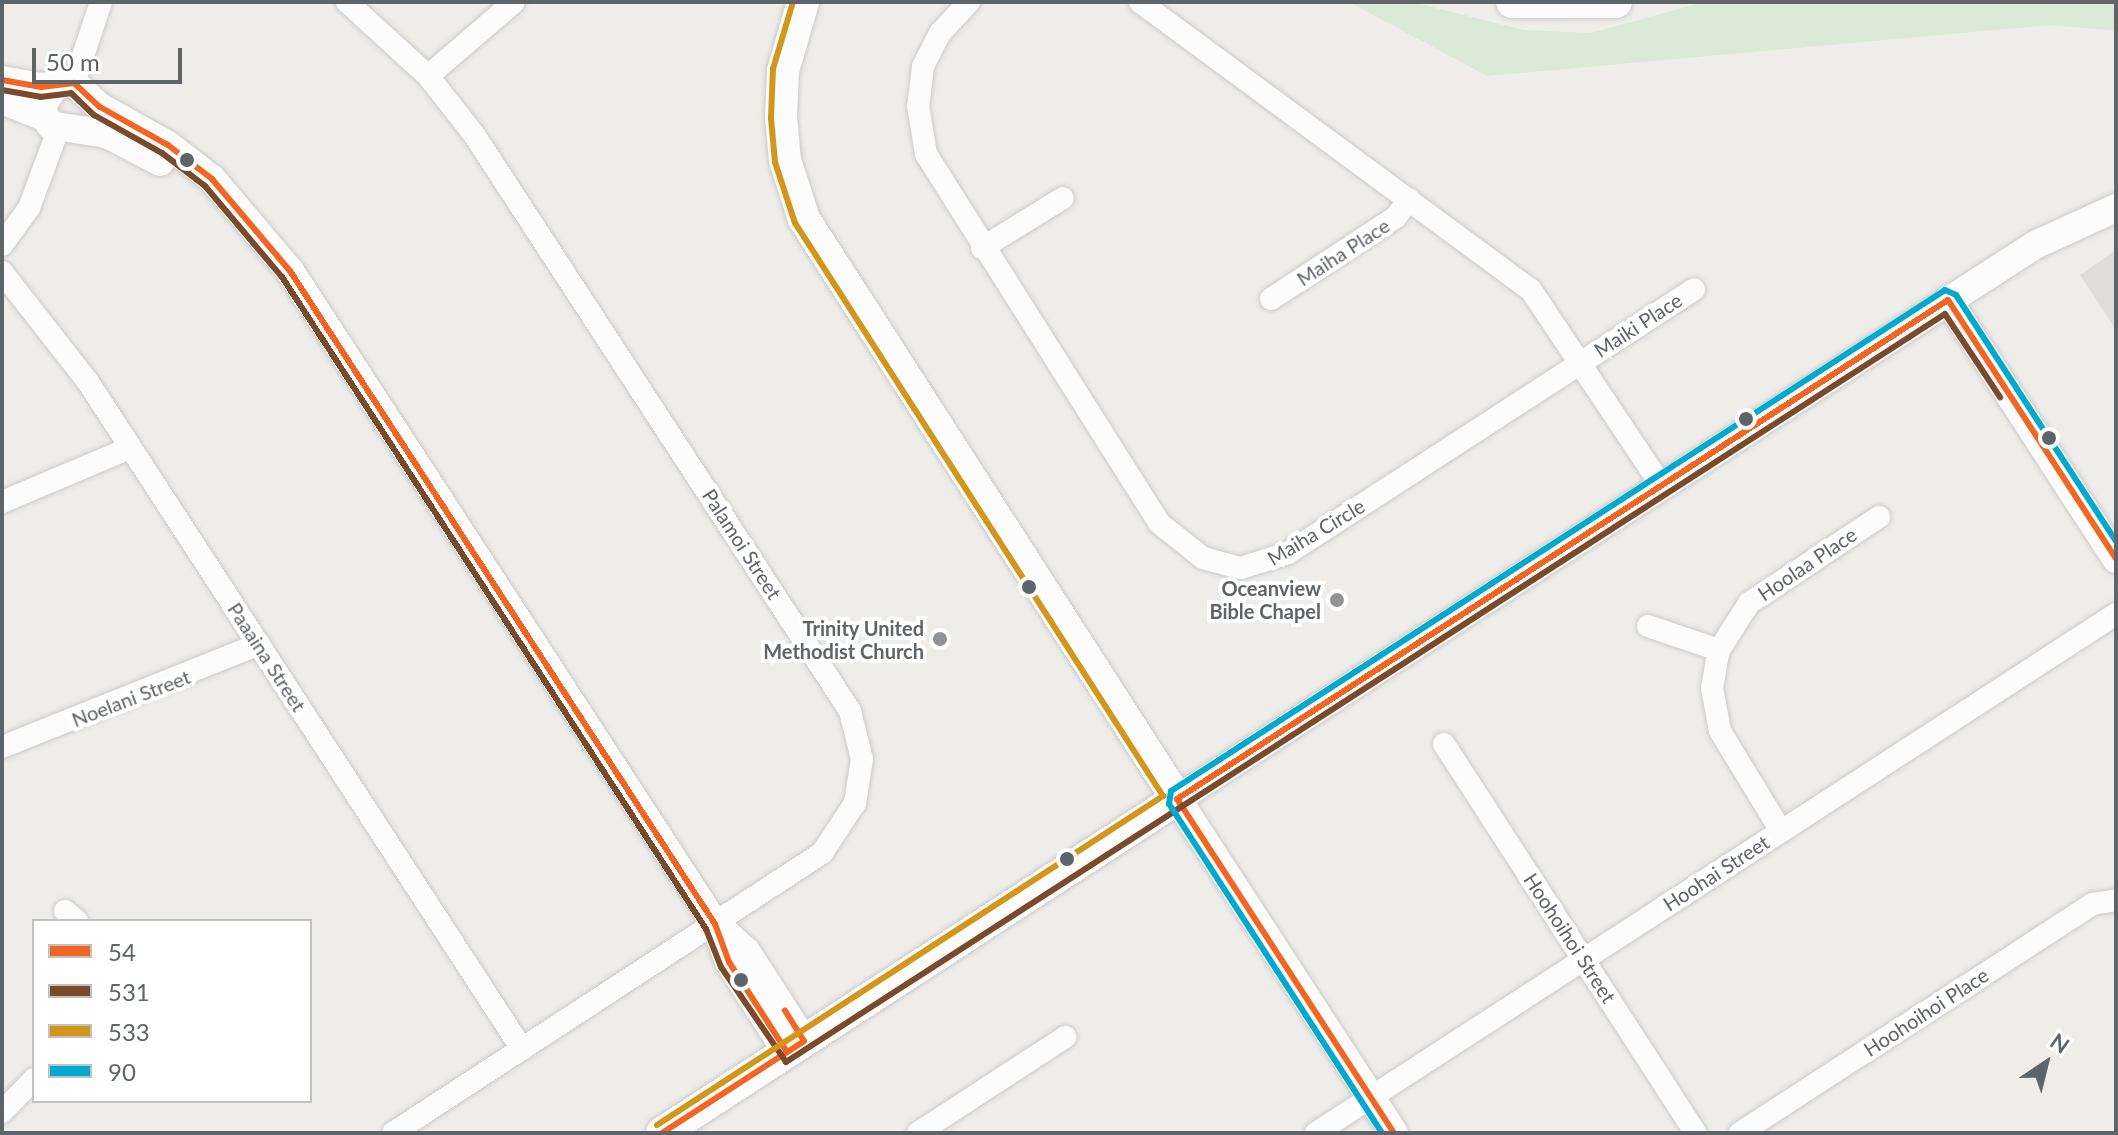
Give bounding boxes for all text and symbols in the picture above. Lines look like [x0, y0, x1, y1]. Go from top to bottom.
scale bar [36, 32, 186, 82]
text: 50 m [46, 47, 100, 76]
unlabelled marker [179, 152, 195, 168]
street label: Maiha Place [1292, 213, 1394, 291]
street label: Maiki Place [1590, 288, 1686, 362]
unlabelled marker [1738, 411, 1754, 427]
unlabelled marker [2041, 430, 2057, 446]
street label: Palamoi Street [697, 484, 787, 604]
street label: Maiha Circle [1263, 494, 1369, 570]
street label: Hoolaa Place [1753, 522, 1861, 606]
place label: Oceanview Bible Chapel [1209, 576, 1321, 623]
unlabelled marker [1021, 579, 1037, 595]
marker: Oceanview Bible Chapel [1328, 591, 1346, 609]
street label: Paaaina Street [223, 598, 311, 716]
place label: Trinity United Methodist Church [763, 616, 924, 663]
marker: Trinity United Methodist Church [931, 630, 949, 648]
street label: Noelani Street [68, 664, 194, 732]
street label: Hoohai Street [1659, 830, 1773, 916]
unlabelled marker [1059, 851, 1075, 867]
street label: Hoohoihoi Street [1519, 869, 1621, 1007]
legend [32, 919, 312, 1103]
text: 54 [108, 937, 136, 966]
street label: Hoohoihoi Place [1859, 963, 1993, 1061]
unlabelled marker [733, 972, 749, 988]
text: 531 [108, 977, 150, 1006]
text: 533 [108, 1017, 150, 1046]
north arrow [2006, 1023, 2086, 1103]
text: N [2045, 1027, 2075, 1059]
text: 90 [108, 1057, 136, 1086]

